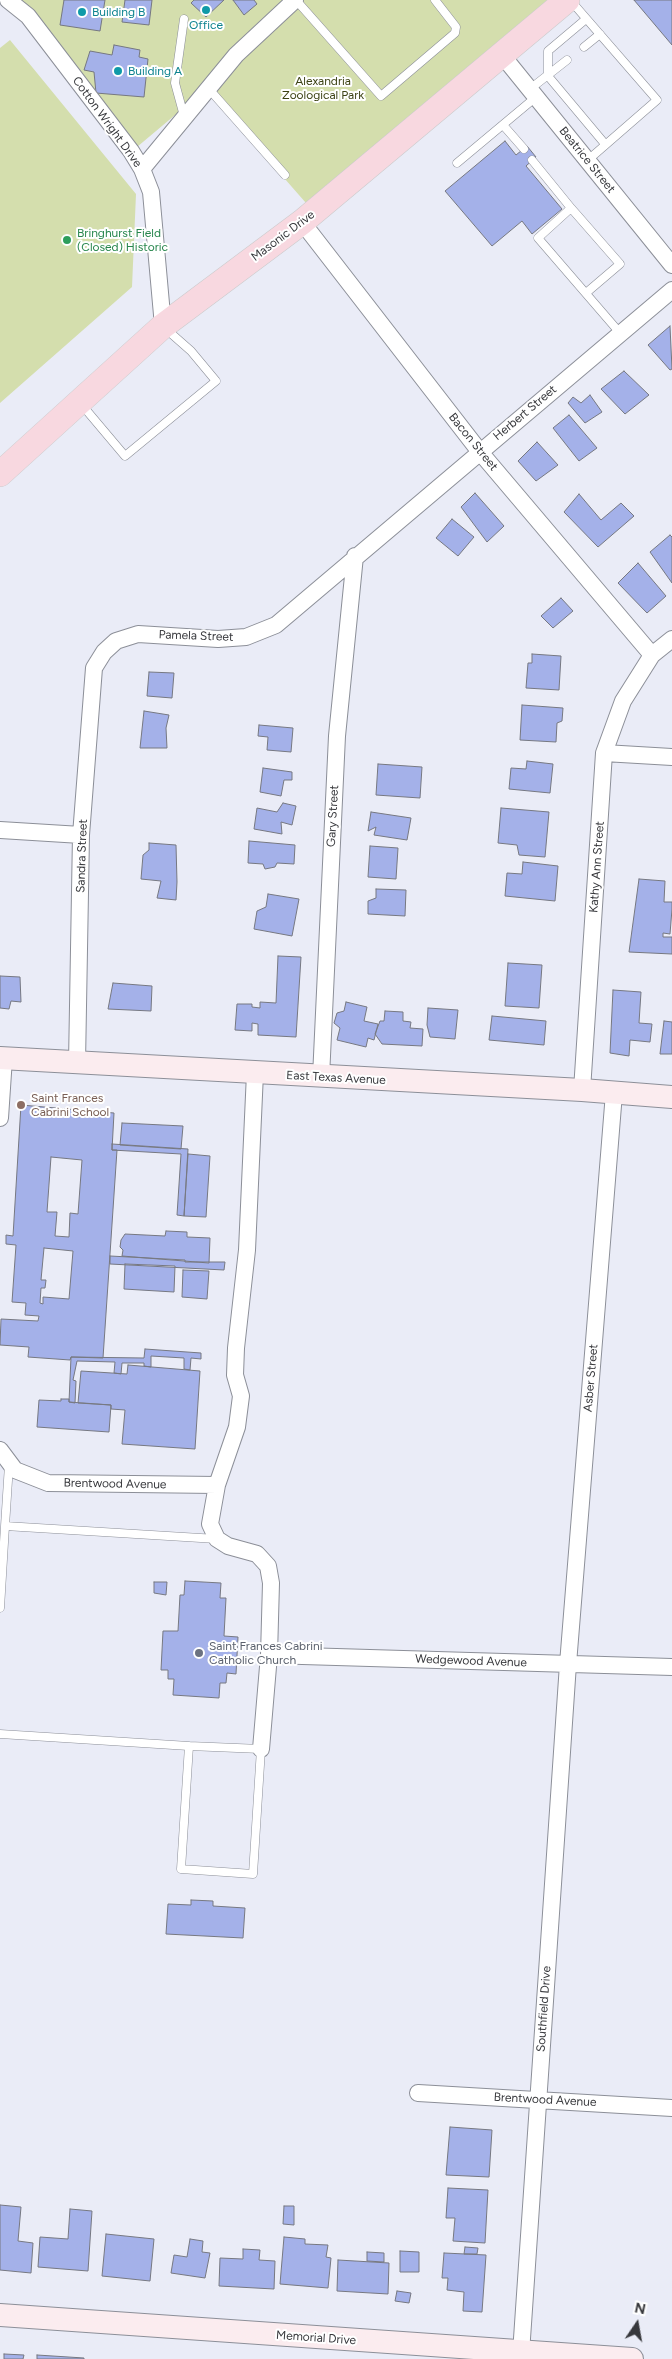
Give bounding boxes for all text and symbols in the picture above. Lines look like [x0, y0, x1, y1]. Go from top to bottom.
marker: Office [200, 4, 212, 16]
place label: Building B [92, 5, 145, 19]
marker: Building B [76, 6, 88, 18]
place label: Office [189, 18, 223, 32]
place label: Building A [128, 64, 182, 78]
marker: Building A [112, 65, 124, 77]
street label: Cotton Wright Drive [69, 74, 145, 170]
park label: Alexandria Zoological Park [282, 74, 364, 102]
street label: Beatrice Street [556, 124, 618, 196]
street label: Masonic Drive [249, 208, 317, 264]
place label: Bringhurst Field (Closed) Historic [77, 226, 168, 254]
marker: Bringhurst Field (Closed) Historic [61, 234, 73, 246]
street label: Herbert Street [490, 382, 560, 444]
street label: Bacon Street [445, 410, 501, 474]
street label: Pamela Street [158, 627, 234, 645]
street label: Gary Street [324, 785, 342, 847]
street label: Sandra Street [74, 819, 90, 893]
street label: Kathy Ann Street [587, 821, 607, 913]
street label: East Texas Avenue [286, 1068, 386, 1088]
place label: Saint Frances Cabrini School [31, 1091, 109, 1119]
marker: Saint Frances Cabrini School [15, 1099, 27, 1111]
street label: Asber Street [581, 1344, 601, 1412]
street label: Brentwood Avenue [63, 1476, 167, 1492]
place label: Saint Frances Cabrini Catholic Church [209, 1639, 322, 1667]
marker: Saint Frances Cabrini Catholic Church [193, 1647, 205, 1659]
street label: Wedgewood Avenue [415, 1652, 527, 1670]
street label: Southfield Drive [534, 1965, 554, 2053]
street label: Brentwood Avenue [493, 2090, 597, 2110]
north arrow [612, 2299, 662, 2349]
text: N [633, 2299, 647, 2318]
street label: Memorial Drive [276, 2328, 356, 2348]

